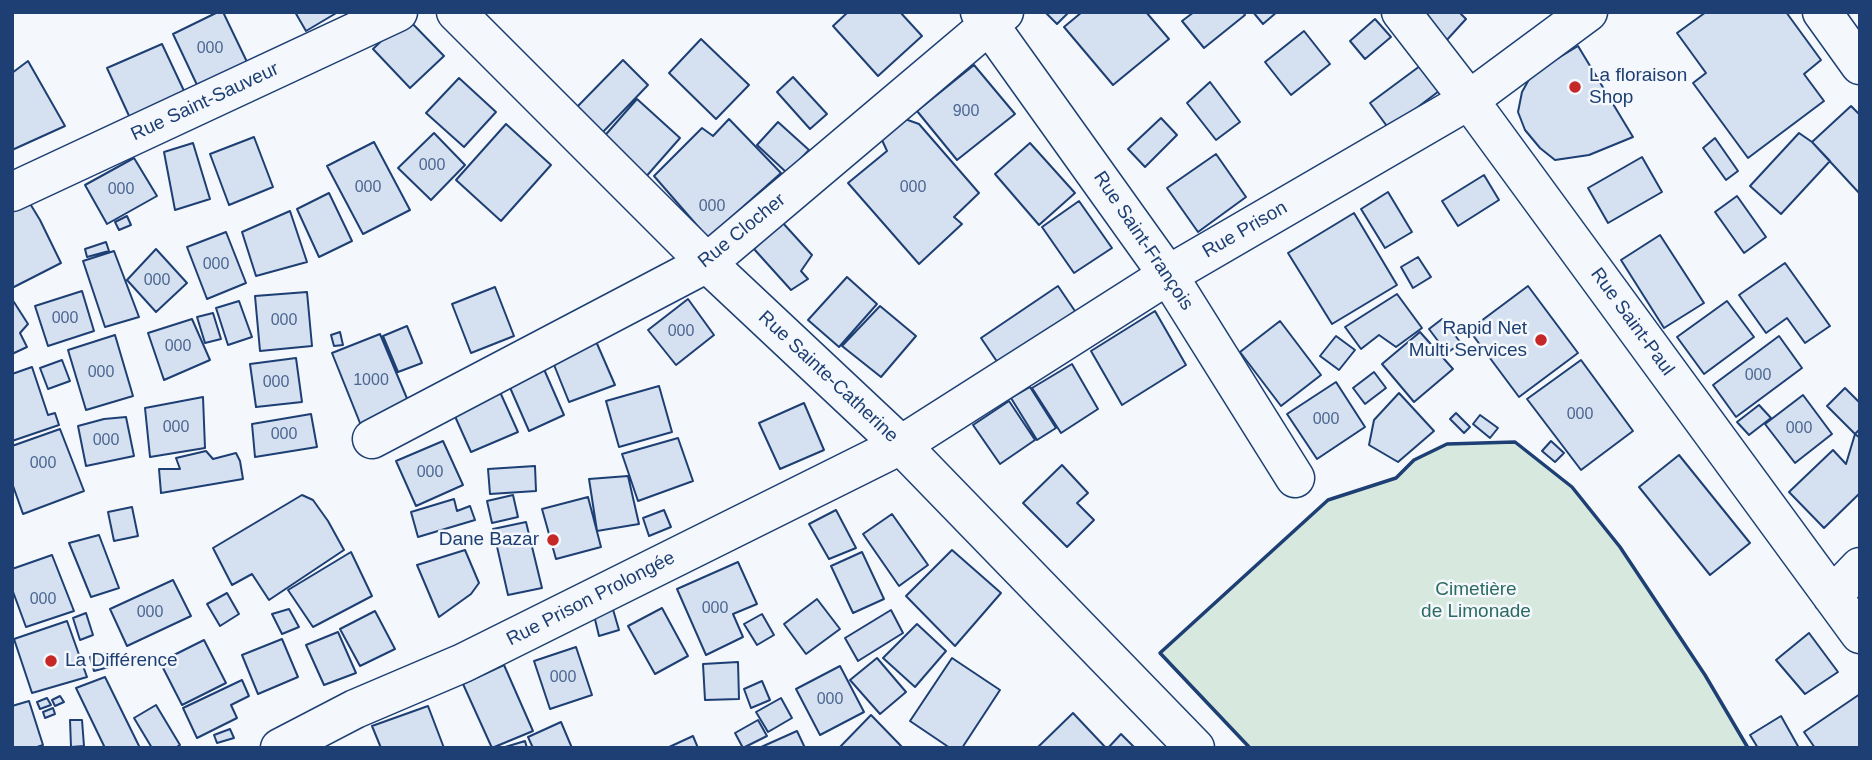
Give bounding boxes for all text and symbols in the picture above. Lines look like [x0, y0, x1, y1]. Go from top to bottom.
house number: 000 [197, 39, 223, 59]
street label: Rue Saint-Sauveur [127, 58, 283, 146]
place label: La floraison Shop [1589, 65, 1687, 109]
marker: La floraison Shop [1567, 79, 1583, 95]
house number: 900 [953, 102, 979, 122]
house number: 000 [419, 156, 445, 176]
street label: Rue Saint-François [1088, 167, 1198, 315]
house number: 000 [355, 178, 381, 198]
house number: 000 [900, 178, 926, 198]
house number: 000 [108, 180, 134, 200]
street label: Rue Clocher [694, 189, 790, 273]
house number: 000 [699, 197, 725, 217]
street label: Rue Prison [1199, 197, 1291, 263]
house number: 000 [203, 255, 229, 275]
street label: Rue Saint-Paul [1585, 264, 1679, 380]
house number: 000 [144, 271, 170, 291]
street label: Rue Sainte-Catherine [753, 306, 903, 448]
house number: 000 [52, 309, 78, 329]
house number: 000 [271, 311, 297, 331]
place label: Rapid Net Multi Services [1409, 318, 1527, 362]
house number: 000 [668, 322, 694, 342]
marker: Rapid Net Multi Services [1533, 332, 1549, 348]
house number: 000 [165, 337, 191, 357]
house number: 000 [88, 363, 114, 383]
house number: 000 [1745, 366, 1771, 386]
house number: 1000 [353, 371, 389, 391]
house number: 000 [263, 373, 289, 393]
house number: 000 [1567, 405, 1593, 425]
house number: 000 [1313, 410, 1339, 430]
house number: 000 [163, 418, 189, 438]
house number: 000 [1786, 419, 1812, 439]
house number: 000 [271, 425, 297, 445]
house number: 000 [93, 431, 119, 451]
house number: 000 [30, 454, 56, 474]
house number: 000 [417, 463, 443, 483]
place label: Dane Bazar [439, 529, 539, 551]
marker: Dane Bazar [545, 532, 561, 548]
street label: Rue Prison Prolongée [503, 547, 679, 651]
park label: Cimetière de Limonade [1421, 579, 1531, 623]
house number: 000 [30, 590, 56, 610]
house number: 000 [702, 599, 728, 619]
house number: 000 [137, 603, 163, 623]
place label: La Différence [65, 650, 178, 672]
marker: La Différence [43, 653, 59, 669]
house number: 000 [550, 668, 576, 688]
house number: 000 [817, 690, 843, 710]

